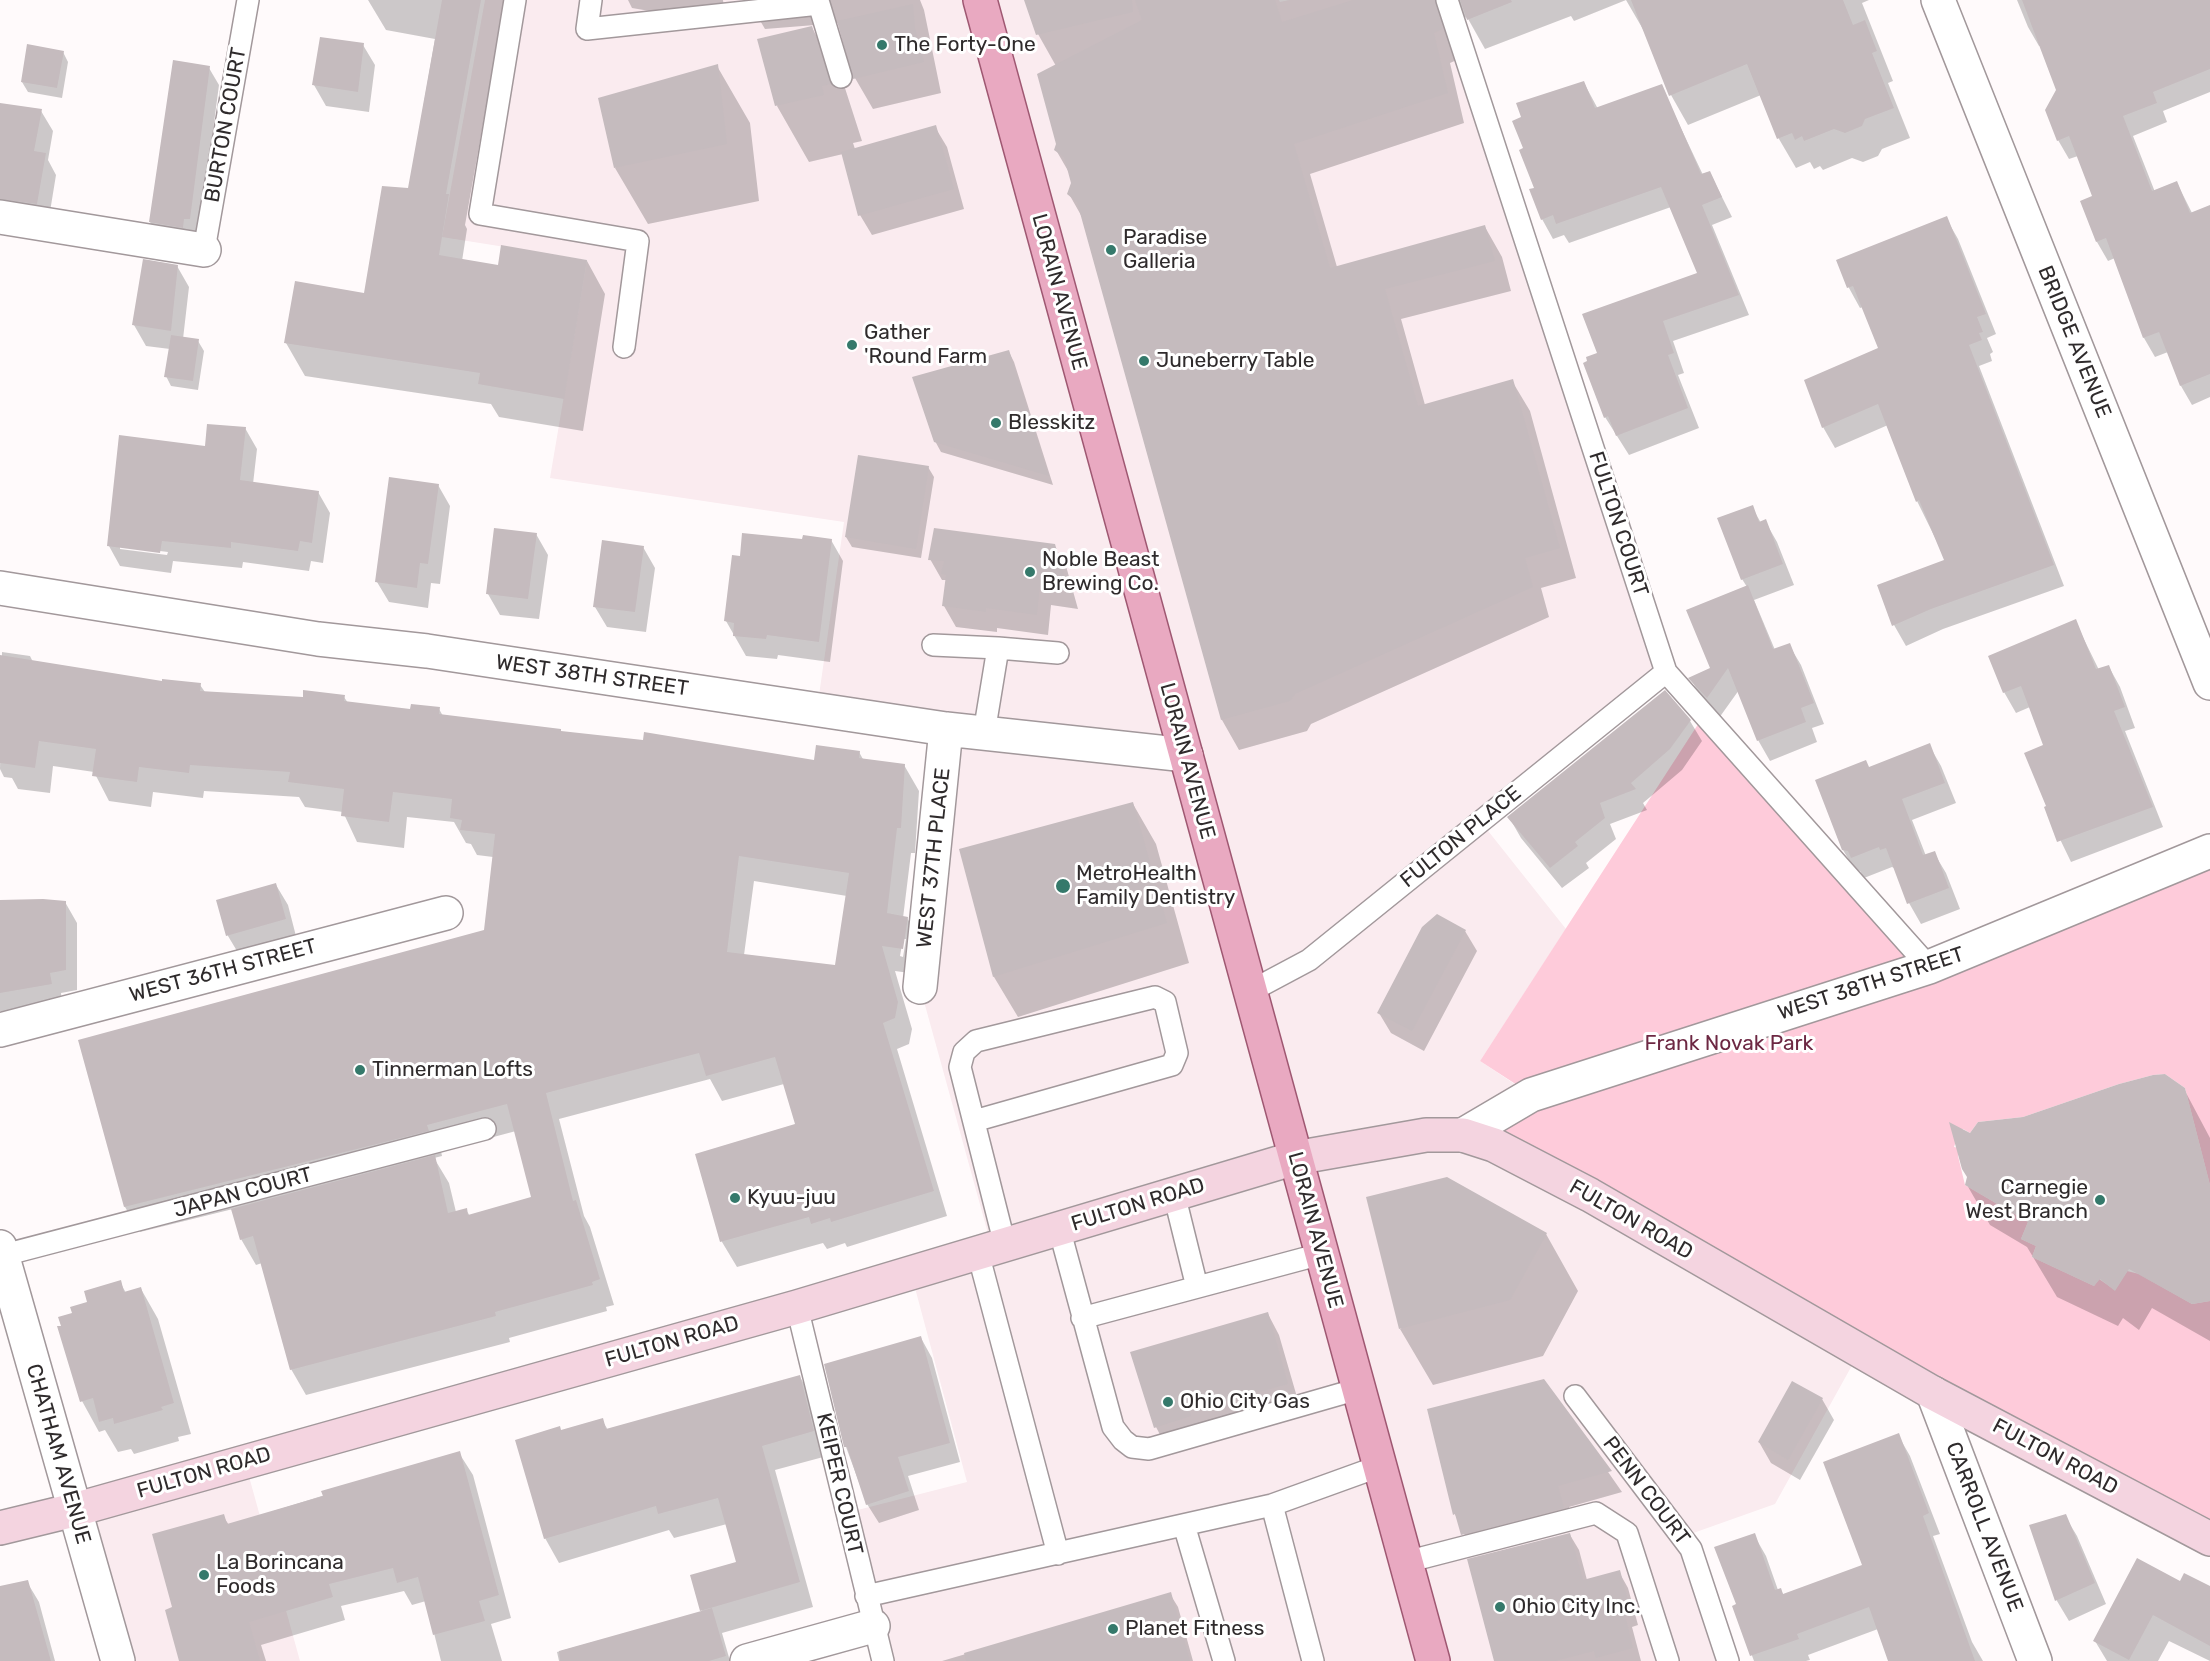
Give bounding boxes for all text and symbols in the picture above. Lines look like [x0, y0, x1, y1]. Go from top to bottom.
place label: The Forty-One [894, 32, 1036, 58]
marker: The Forty-One [875, 38, 889, 52]
street label: BURTON COURT [200, 46, 252, 204]
street label: LORAIN AVENUE [1026, 211, 1092, 373]
place label: Paradise Galleria [1123, 225, 1207, 275]
marker: Paradise Galleria [1104, 243, 1118, 257]
street label: BRIDGE AVENUE [2032, 262, 2116, 422]
place label: Gather 'Round Farm [864, 320, 987, 370]
marker: Gather 'Round Farm [845, 338, 859, 352]
place label: Juneberry Table [1156, 348, 1314, 374]
marker: Juneberry Table [1137, 354, 1151, 368]
place label: Blesskitz [1008, 410, 1095, 436]
marker: Blesskitz [989, 416, 1003, 430]
street label: FULTON COURT [1583, 448, 1653, 600]
place label: Noble Beast Brewing Co. [1042, 547, 1159, 597]
marker: Noble Beast Brewing Co. [1023, 565, 1037, 579]
street label: WEST 38TH STREET [494, 650, 690, 702]
street label: LORAIN AVENUE [1154, 680, 1220, 842]
street label: WEST 37TH PLACE [912, 767, 956, 949]
street label: FULTON PLACE [1396, 781, 1526, 893]
place label: MetroHealth Family Dentistry [1076, 861, 1235, 911]
marker: MetroHealth Family Dentistry [1054, 877, 1072, 895]
street label: WEST 36TH STREET [127, 934, 319, 1008]
street label: WEST 38TH STREET [1775, 942, 1967, 1026]
park label: Frank Novak Park [1645, 1031, 1813, 1057]
place label: Tinnerman Lofts [372, 1057, 533, 1083]
marker: Tinnerman Lofts [353, 1063, 367, 1077]
street label: LORAIN AVENUE [1282, 1149, 1348, 1311]
street label: JAPAN COURT [171, 1162, 315, 1224]
street label: FULTON ROAD [1068, 1173, 1208, 1237]
street label: FULTON ROAD [1565, 1175, 1697, 1265]
place label: Carnegie West Branch [1965, 1175, 2088, 1225]
place label: Kyuu-juu [747, 1185, 836, 1211]
marker: Kyuu-juu [728, 1191, 742, 1205]
marker: Carnegie West Branch [2093, 1193, 2107, 1207]
street label: FULTON ROAD [602, 1311, 742, 1373]
street label: CHATHAM AVENUE [20, 1361, 96, 1547]
place label: Ohio City Gas [1180, 1389, 1310, 1415]
marker: Ohio City Gas [1161, 1395, 1175, 1409]
street label: KEIPER COURT [810, 1411, 868, 1557]
street label: FULTON ROAD [1988, 1413, 2122, 1501]
street label: PENN COURT [1597, 1432, 1695, 1550]
street label: CARROLL AVENUE [1940, 1438, 2028, 1616]
street label: FULTON ROAD [134, 1442, 274, 1504]
place label: La Borincana Foods [216, 1550, 344, 1600]
marker: La Borincana Foods [197, 1568, 211, 1582]
place label: Ohio City Inc. [1512, 1594, 1641, 1620]
marker: Ohio City Inc. [1493, 1600, 1507, 1614]
place label: Planet Fitness [1125, 1616, 1264, 1642]
marker: Planet Fitness [1106, 1622, 1120, 1636]

